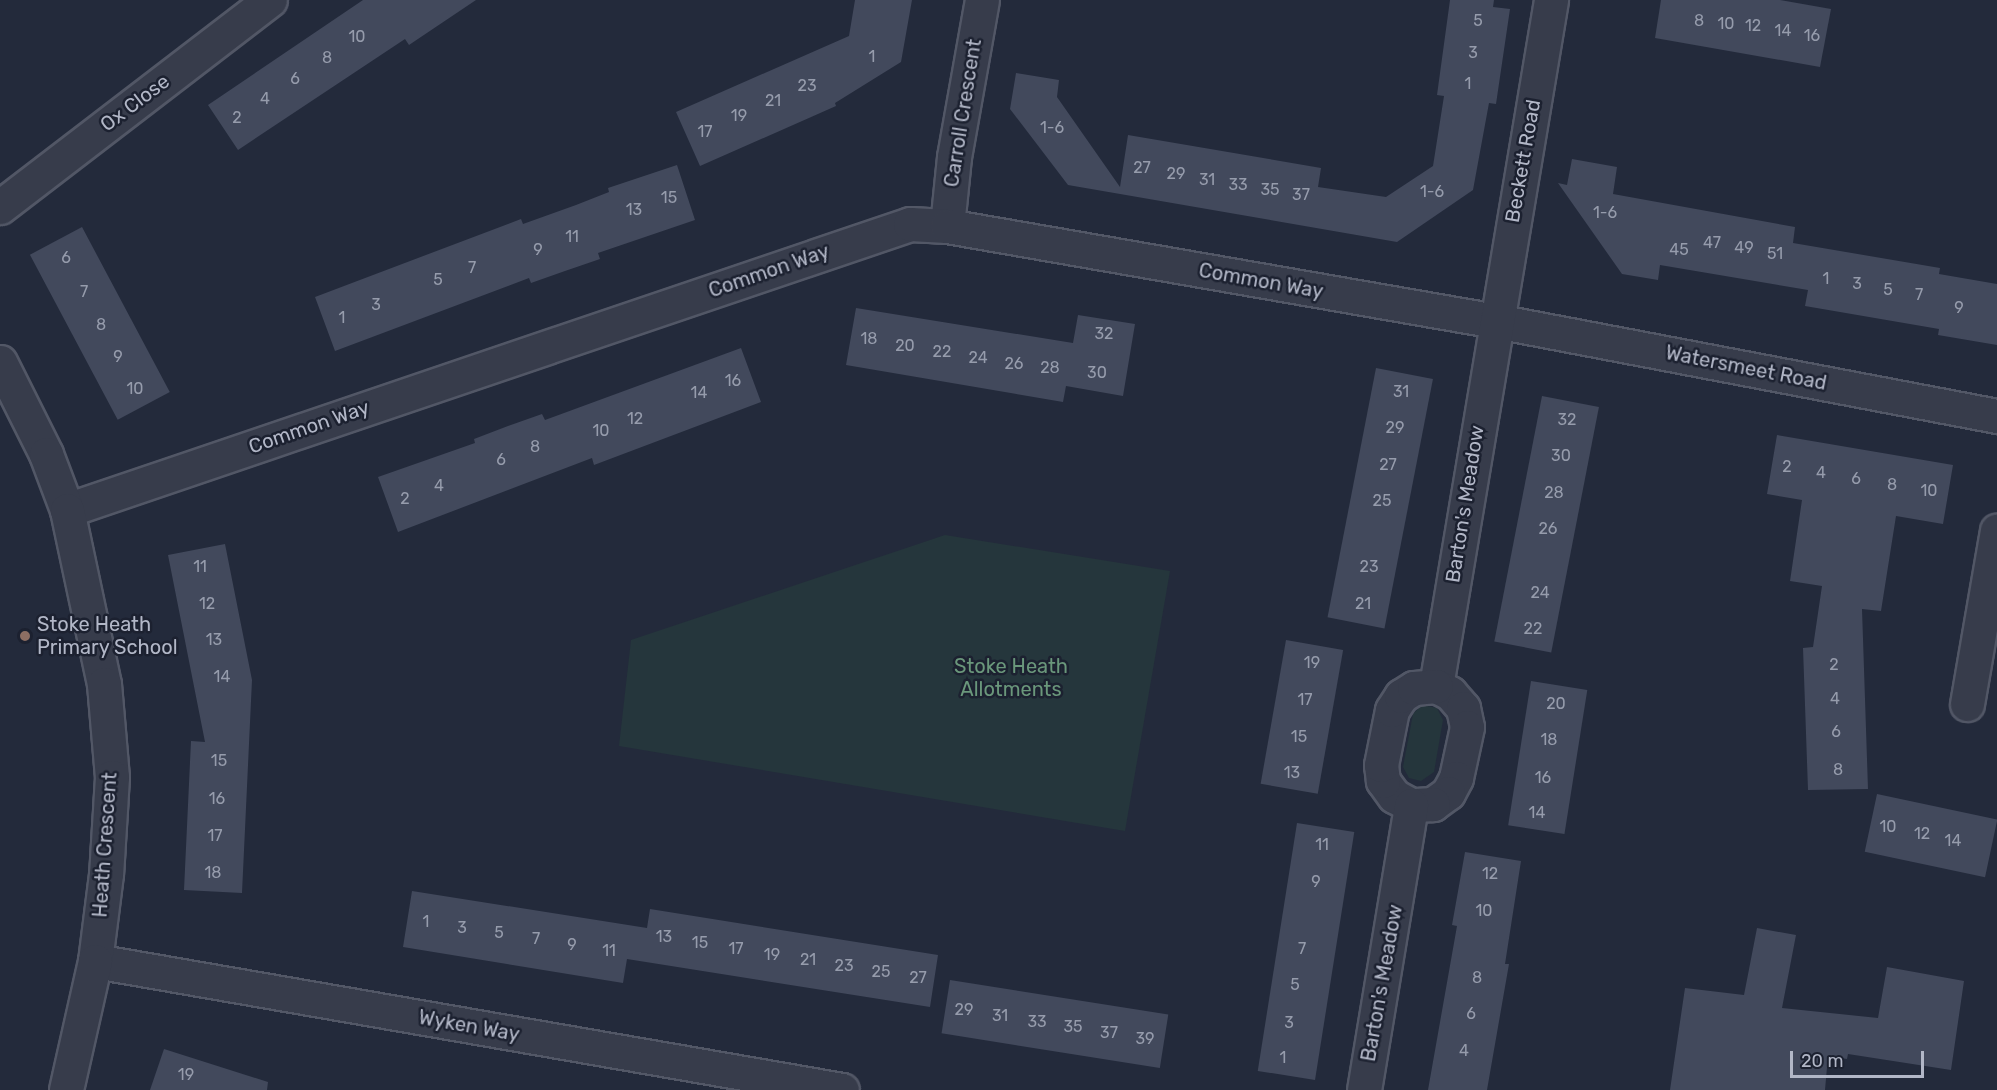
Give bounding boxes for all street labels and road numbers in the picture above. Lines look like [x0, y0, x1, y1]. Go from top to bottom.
street label: Carroll Crescent [939, 37, 987, 189]
street label: Ox Close [96, 69, 174, 137]
street label: Beckett Road [1500, 98, 1546, 224]
street label: Common Way [705, 239, 833, 303]
street label: Common Way [1197, 258, 1325, 304]
street label: Watersmeet Road [1663, 341, 1829, 395]
street label: Common Way [245, 395, 373, 459]
street label: Barton's Meadow [1441, 424, 1489, 584]
street label: Heath Crescent [88, 772, 122, 918]
street label: Barton's Meadow [1356, 903, 1408, 1063]
street label: Wyken Way [416, 1005, 522, 1047]

